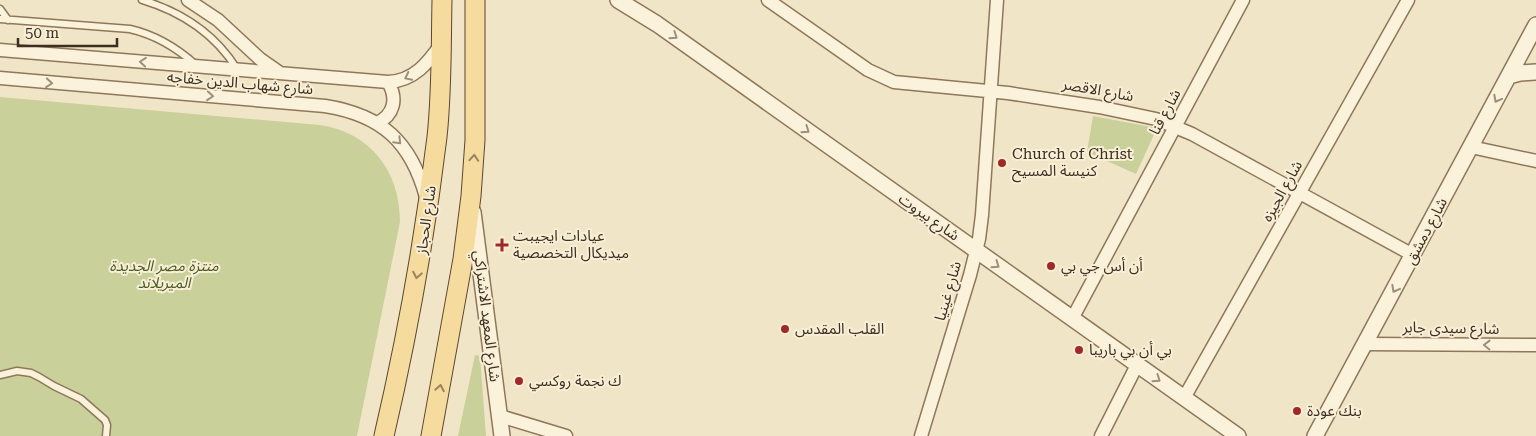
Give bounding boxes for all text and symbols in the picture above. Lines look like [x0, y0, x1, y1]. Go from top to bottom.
scale bar [18, 15, 116, 47]
text: 50 m [25, 24, 60, 42]
one-way arrow [668, 30, 678, 39]
one-way arrow [138, 57, 146, 68]
street label: شارع شهاب الدين خفاجه [166, 68, 314, 101]
one-way arrow [404, 71, 413, 81]
street label: شارع الاقصر [1059, 75, 1135, 108]
one-way arrow [45, 77, 53, 88]
street label: شارع قنا [1145, 86, 1187, 139]
one-way arrow [207, 90, 215, 101]
one-way arrow [1493, 94, 1503, 103]
one-way arrow [800, 124, 810, 133]
one-way arrow [392, 135, 401, 144]
place label: Church of Christ كنيسة المسيح [1012, 145, 1133, 183]
one-way arrow [468, 154, 479, 162]
marker: Church of Christ كنيسة المسيح [996, 157, 1008, 169]
street label: شارع الجيزه [1258, 157, 1309, 226]
street label: شارع الحجاز [412, 184, 443, 257]
street label: شارع بيروت [893, 189, 963, 247]
street label: شارع دمشق [1401, 194, 1454, 269]
place label: عيادات ايجيبت ميديكال التخصصية [513, 227, 629, 262]
marker: عيادات ايجيبت ميديكال التخصصية [495, 238, 509, 252]
street label: شارع المعهد الاشتراكي [467, 249, 504, 383]
park label: منتزة مصر الجديدة الميريلاند [109, 257, 219, 292]
place label: أن أس جي بي [1061, 257, 1143, 277]
street label: شارع غينيا [931, 259, 968, 324]
one-way arrow [990, 259, 1000, 268]
marker: أن أس جي بي [1045, 260, 1057, 272]
one-way arrow [412, 270, 423, 279]
one-way arrow [1391, 283, 1401, 292]
street label: شارع سيدى جابر [1401, 318, 1500, 341]
place label: القلب المقدس [795, 320, 884, 338]
marker: القلب المقدس [779, 323, 791, 335]
one-way arrow [1483, 340, 1491, 350]
place label: بي أن بي باريبا [1089, 341, 1172, 361]
marker: بي أن بي باريبا [1073, 344, 1085, 356]
place label: ك نجمة روكسي [529, 372, 622, 392]
one-way arrow [1151, 373, 1161, 382]
marker: ك نجمة روكسي [513, 375, 525, 387]
one-way arrow [434, 384, 445, 392]
place label: بنك عودة [1307, 402, 1362, 420]
marker: بنك عودة [1291, 405, 1303, 417]

